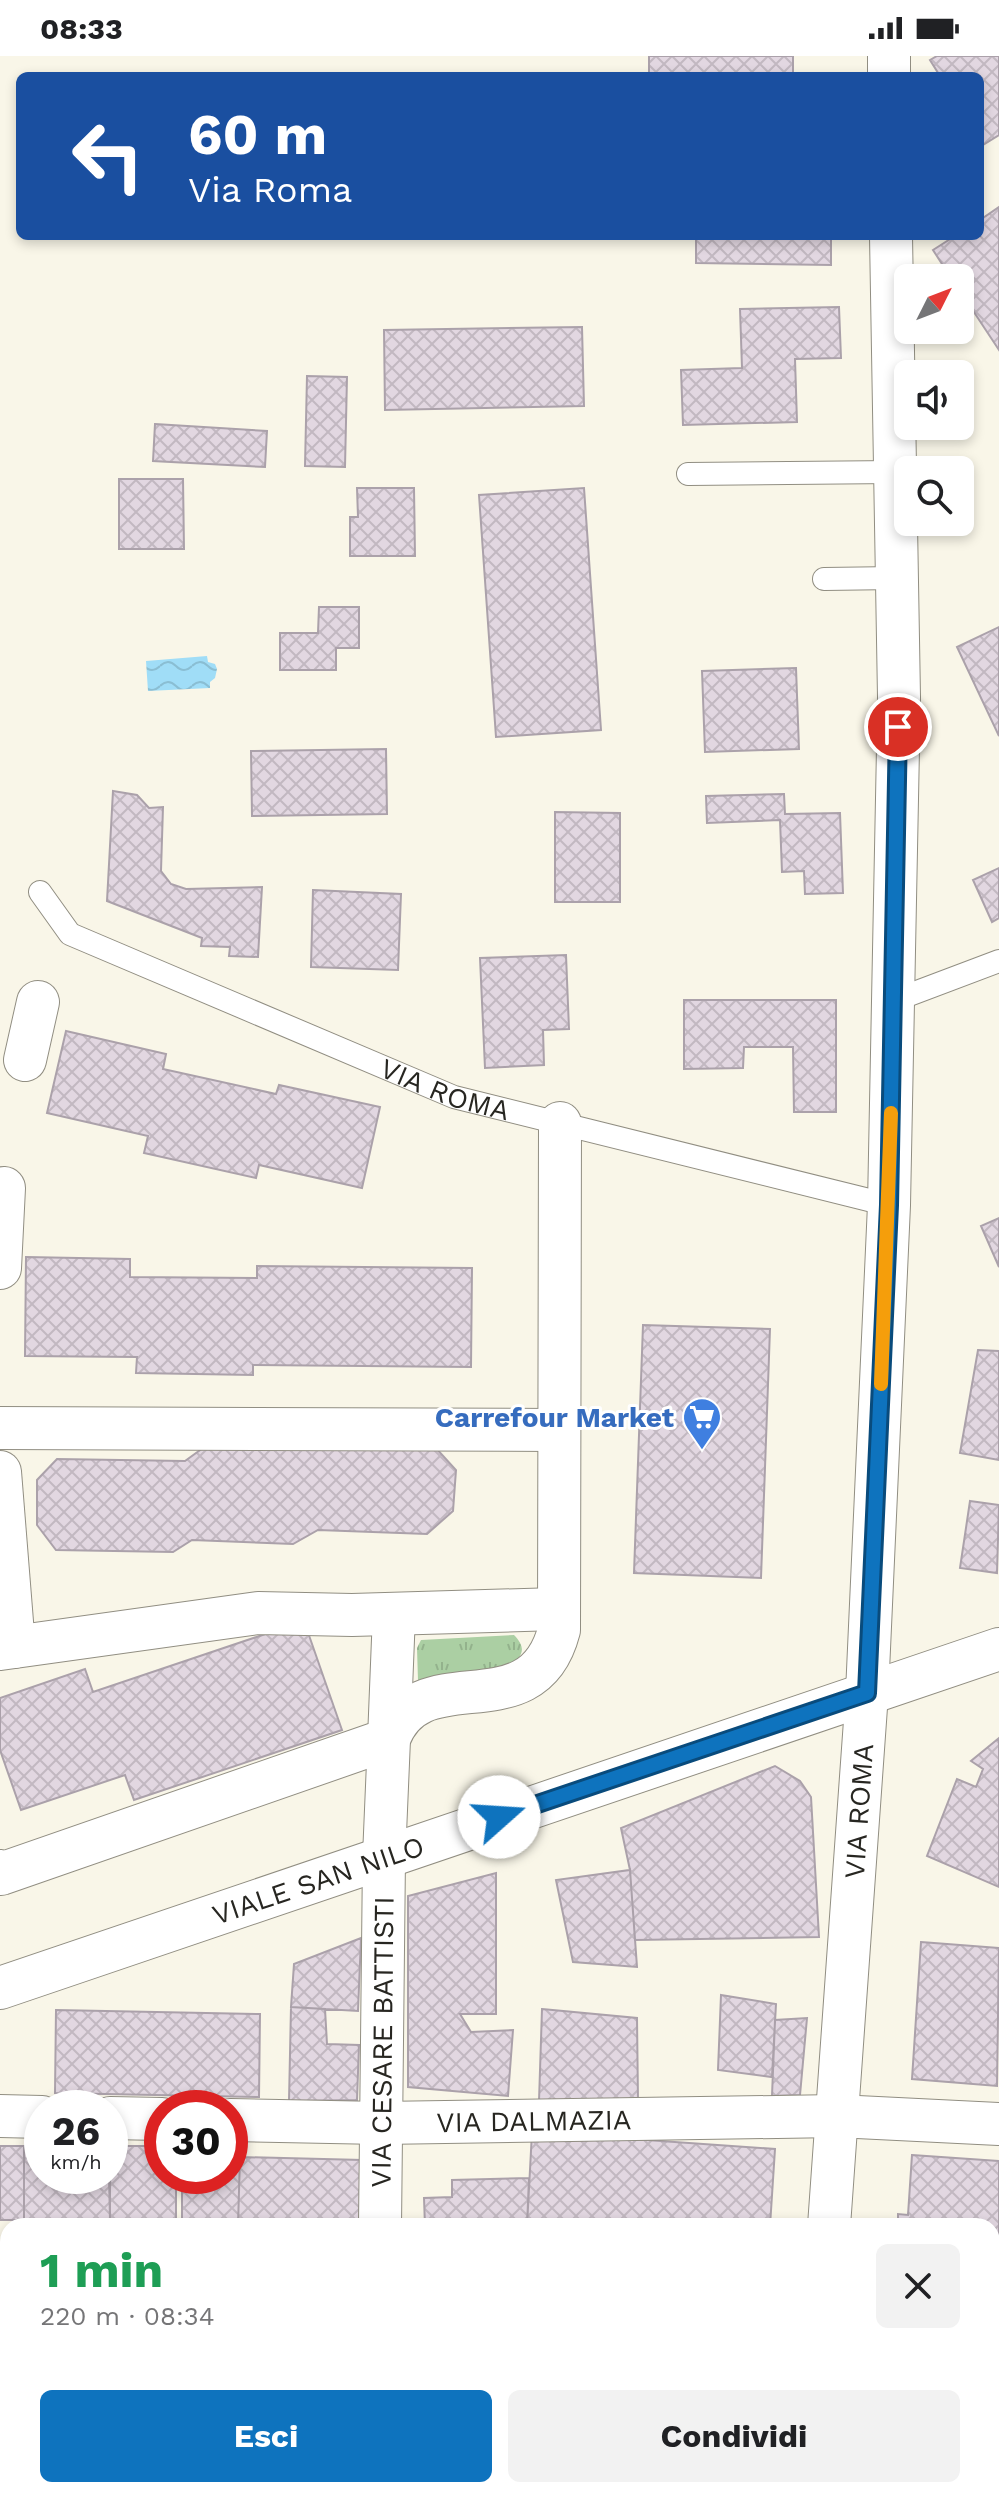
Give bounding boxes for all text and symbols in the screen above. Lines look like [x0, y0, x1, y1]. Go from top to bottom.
text: 08:33 [40, 11, 123, 46]
text: 60 m [188, 102, 327, 168]
icon: left [56, 104, 160, 208]
text: Via Roma [188, 169, 352, 211]
north arrow [894, 264, 974, 344]
map controls [894, 264, 974, 536]
button: sound [894, 360, 974, 440]
button: search [894, 456, 974, 536]
pin [864, 693, 932, 761]
icon: arrive [876, 705, 920, 749]
street label: VIA ROMA [375, 1051, 513, 1127]
supermarket icon: Carrefour Market [681, 1396, 723, 1451]
place label: Carrefour Market [435, 1401, 674, 1434]
street label: VIA ROMA [837, 1742, 880, 1880]
position arrow [457, 1775, 541, 1859]
street label: VIALE SAN NILO [208, 1829, 428, 1931]
street label: VIA CESARE BATTISTI [364, 1896, 400, 2188]
speed limit sign: 30 [144, 2090, 248, 2194]
street label: VIA DALMAZIA [436, 2103, 632, 2139]
text: 26 [52, 2108, 100, 2155]
text: km/h [50, 2150, 102, 2174]
text: 1 min [40, 2242, 163, 2299]
button: close [876, 2244, 960, 2328]
text: 220 m · 08:34 [40, 2301, 215, 2331]
button: Esci [40, 2390, 492, 2482]
button: Condividi [508, 2390, 960, 2482]

